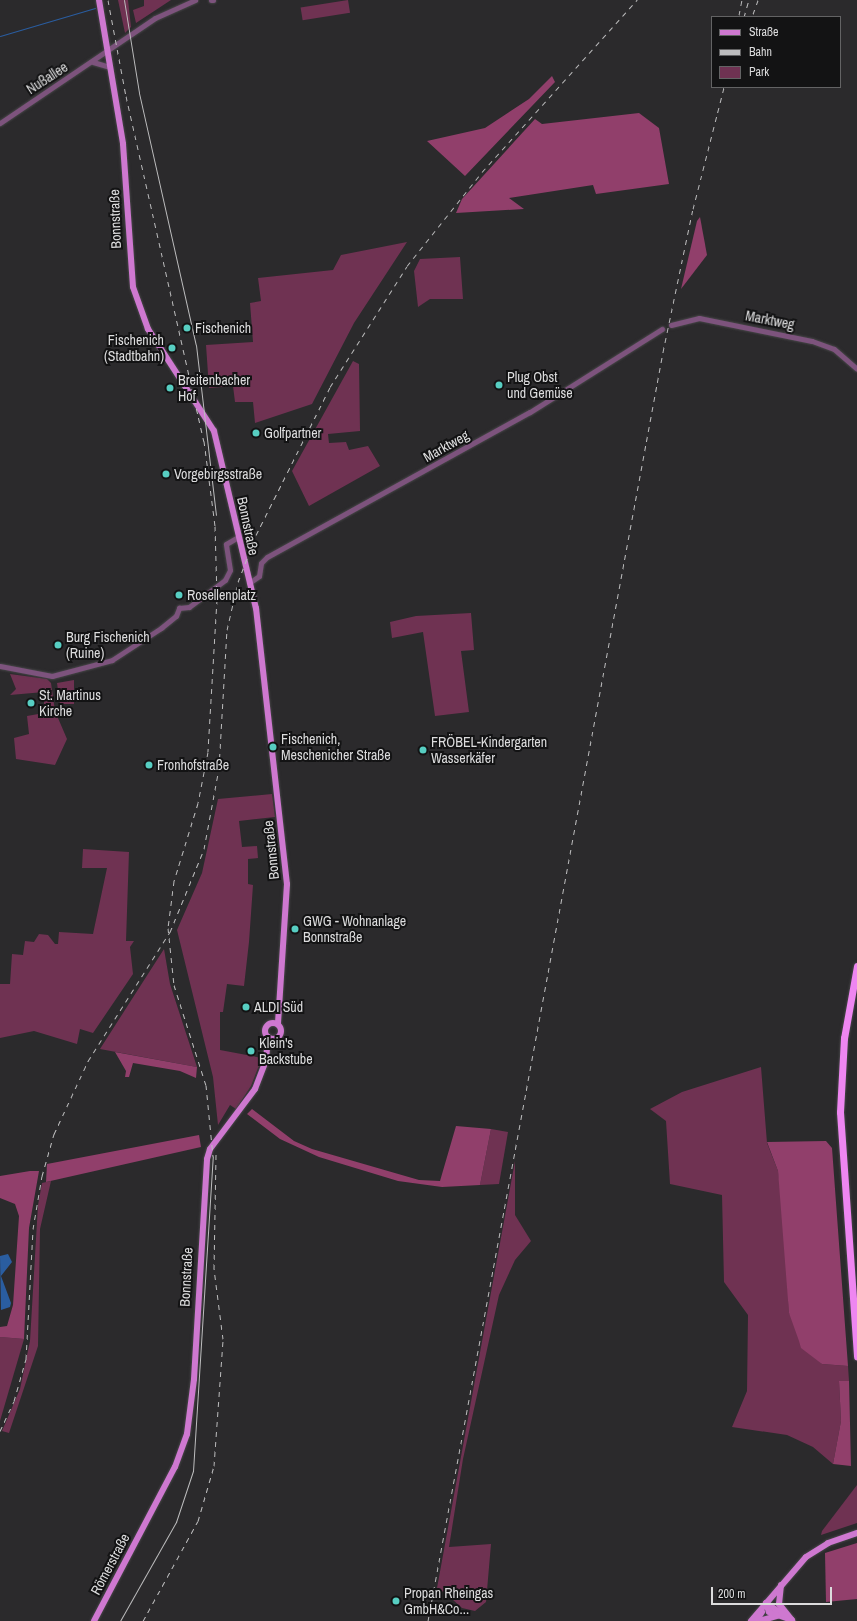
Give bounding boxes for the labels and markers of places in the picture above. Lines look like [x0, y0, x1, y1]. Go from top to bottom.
place label: Fischenich [195, 320, 251, 336]
marker: Fischenich [182, 323, 192, 333]
place label: Fischenich (Stadtbahn) [104, 332, 164, 364]
marker: Fischenich (Stadtbahn) [167, 343, 177, 353]
place label: Plug Obst und Gemüse [507, 369, 573, 402]
place label: Breitenbacher Hof [178, 372, 250, 404]
marker: Plug Obst und Gemüse [494, 380, 504, 390]
marker: Breitenbacher Hof [165, 383, 175, 393]
place label: Golfpartner [264, 425, 321, 441]
marker: Golfpartner [251, 428, 261, 438]
place label: Vorgebirgsstraße [174, 466, 262, 482]
marker: Vorgebirgsstraße [161, 469, 171, 479]
place label: Rosellenplatz [187, 587, 256, 603]
marker: Rosellenplatz [174, 590, 184, 600]
place label: Burg Fischenich (Ruine) [66, 629, 150, 662]
marker: Burg Fischenich (Ruine) [53, 640, 63, 650]
place label: St. Martinus Kirche [39, 687, 101, 720]
marker: St. Martinus Kirche [26, 698, 36, 708]
place label: Fischenich, Meschenicher Straße [281, 731, 391, 764]
place label: FRÖBEL-Kindergarten Wasserkäfer [431, 734, 547, 766]
marker: Fischenich, Meschenicher Straße [268, 742, 278, 752]
marker: FRÖBEL-Kindergarten Wasserkäfer [418, 745, 428, 755]
place label: Fronhofstraße [157, 757, 229, 773]
marker: Fronhofstraße [144, 760, 154, 770]
place label: GWG - Wohnanlage Bonnstraße [303, 913, 406, 946]
marker: GWG - Wohnanlage Bonnstraße [290, 924, 300, 934]
place label: ALDI Süd [254, 999, 303, 1015]
marker: ALDI Süd [241, 1002, 251, 1012]
place label: Klein's Backstube [259, 1035, 313, 1068]
marker: Klein's Backstube [246, 1046, 256, 1056]
place label: Propan Rheingas GmbH&Co... [404, 1585, 493, 1618]
marker: Propan Rheingas GmbH&Co... [391, 1596, 401, 1606]

